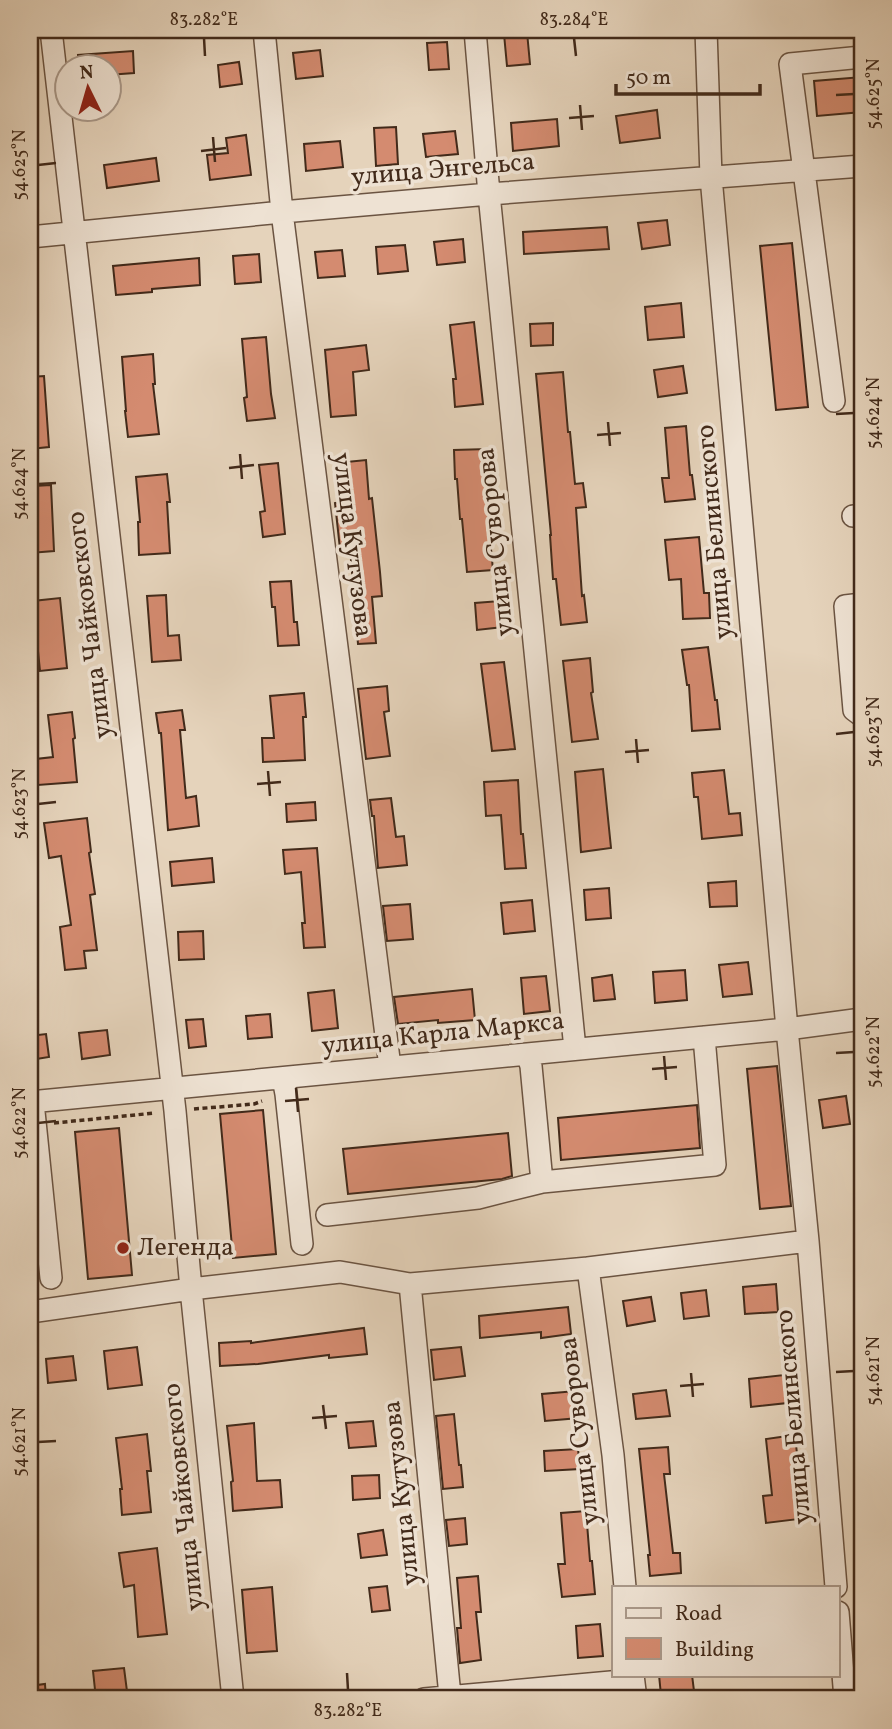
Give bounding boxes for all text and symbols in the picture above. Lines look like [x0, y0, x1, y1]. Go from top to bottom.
text: 83.282°E [170, 8, 238, 33]
text: 83.284°E [540, 8, 609, 33]
north arrow [52, 52, 122, 122]
scale bar [616, 52, 759, 96]
text: 54.625°N [862, 58, 887, 130]
text: N [79, 59, 95, 87]
text: 50 m [626, 64, 671, 93]
text: 54.625°N [8, 129, 33, 201]
street label: улица Энгельса [350, 144, 536, 196]
text: 54.624°N [862, 377, 887, 449]
street label: улица Белинского [688, 423, 742, 641]
street label: улица Суворова [468, 446, 524, 638]
text: 54.624°N [8, 448, 33, 520]
street label: улица Кутузова [323, 451, 381, 639]
street label: улица Чайковского [58, 509, 122, 741]
text: 54.623°N [862, 696, 887, 768]
text: 54.623°N [8, 768, 33, 840]
street label: улица Карла Маркса [320, 1003, 566, 1065]
text: 54.622°N [862, 1016, 887, 1088]
text: 54.622°N [8, 1087, 33, 1159]
place label: Легенда [137, 1230, 234, 1266]
marker: Легенда [115, 1240, 131, 1256]
street label: улица Белинского [767, 1308, 821, 1526]
street label: улица Суворова [551, 1335, 609, 1527]
text: 54.621°N [862, 1336, 887, 1406]
street label: улица Чайковского [154, 1381, 214, 1613]
street label: улица Кутузова [374, 1399, 430, 1587]
text: 54.621°N [8, 1407, 33, 1477]
legend [612, 1586, 840, 1676]
text: Road [675, 1600, 722, 1629]
text: Building [675, 1636, 754, 1665]
text: 83.282°E [314, 1699, 382, 1724]

